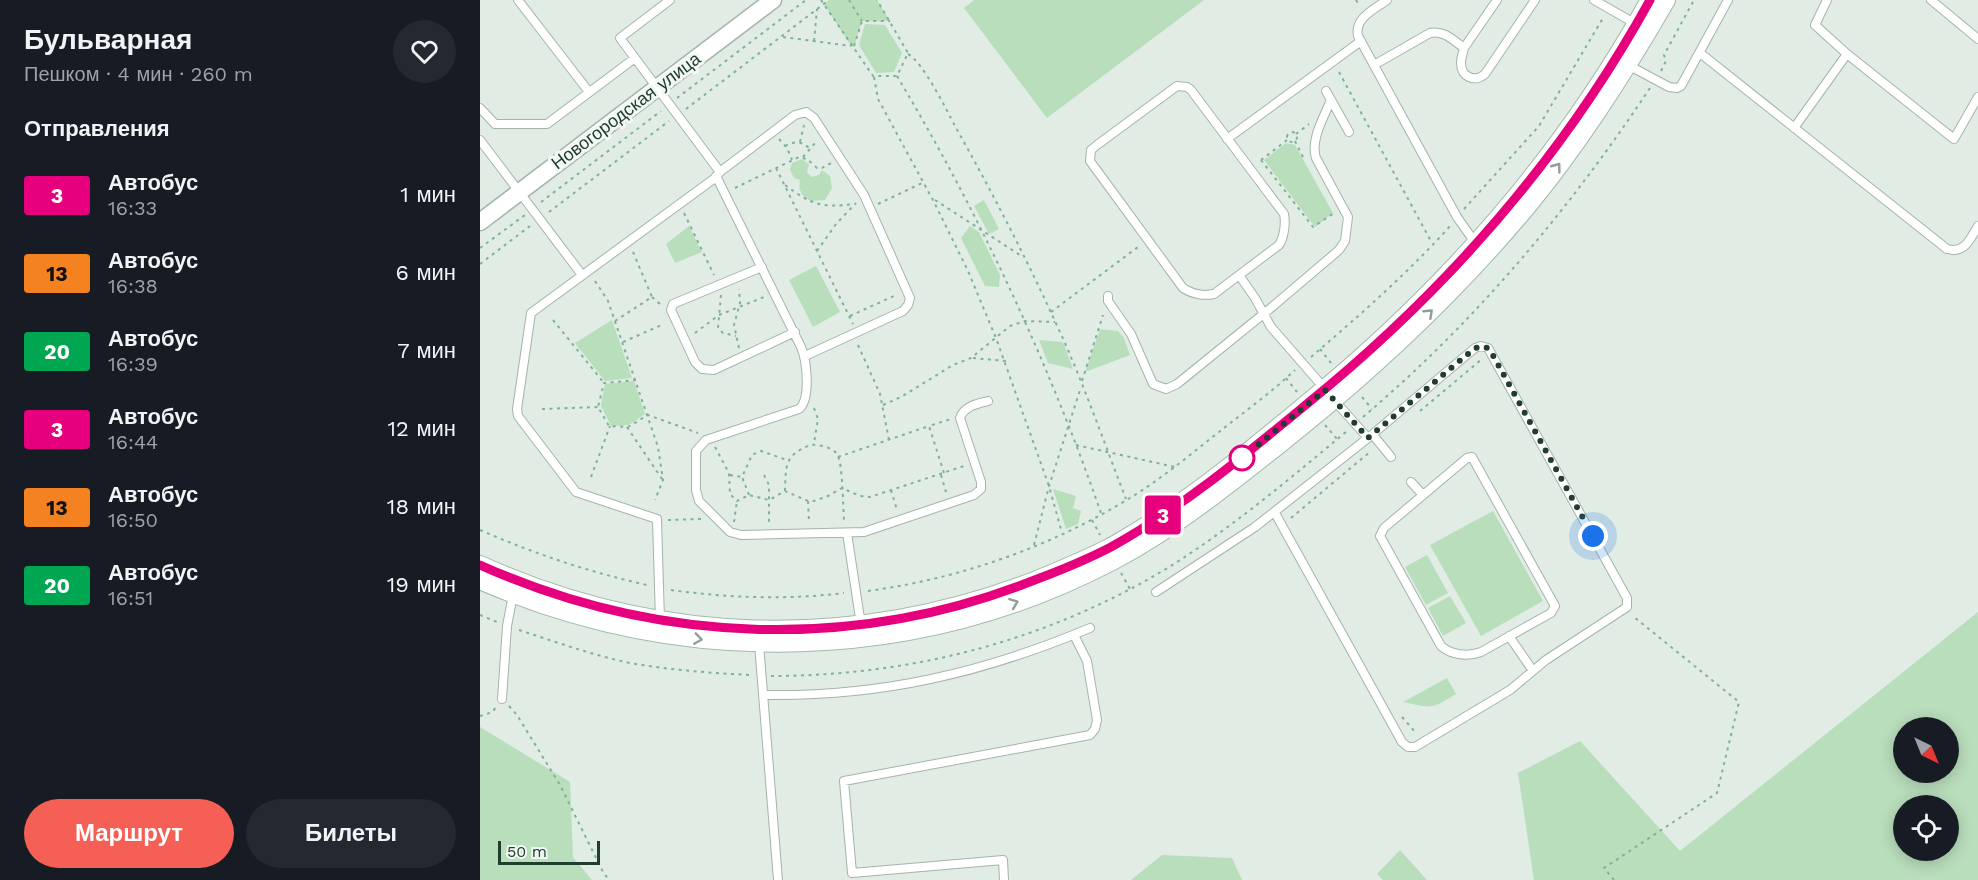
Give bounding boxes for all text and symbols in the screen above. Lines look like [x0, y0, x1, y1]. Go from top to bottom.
button: heart [393, 20, 456, 83]
text: Бульварная [24, 23, 192, 56]
street label: Новогородская улица [547, 47, 705, 174]
text: Пешком · 4 мин · 260 m [24, 62, 253, 86]
text: Отправления [24, 116, 170, 141]
one-way arrow [1550, 162, 1561, 173]
text: Автобус [108, 170, 198, 195]
text: 1 мин [400, 182, 456, 207]
text: 3 [51, 183, 63, 208]
text: 16:33 [108, 196, 157, 220]
text: Автобус [108, 248, 198, 273]
text: 6 мин [396, 260, 456, 285]
text: 13 [46, 261, 68, 286]
text: 16:38 [108, 274, 158, 298]
one-way arrow [1422, 310, 1433, 321]
text: Автобус [108, 326, 198, 351]
text: 7 мин [397, 338, 456, 363]
text: 20 [44, 339, 70, 364]
text: 16:39 [108, 352, 158, 376]
text: Автобус [108, 404, 198, 429]
text: 12 мин [388, 416, 456, 441]
text: 3 [51, 417, 63, 442]
text: 16:44 [108, 430, 158, 454]
unlabelled marker [1229, 445, 1255, 471]
text: Автобус [108, 482, 198, 507]
text: 18 мин [387, 494, 456, 519]
text: 13 [46, 495, 68, 520]
line badge: 3 [1144, 496, 1182, 534]
text: 3 [1157, 503, 1169, 528]
text: 16:50 [108, 508, 158, 532]
your location [1578, 521, 1608, 551]
text: Автобус [108, 560, 198, 585]
text: 19 мин [387, 572, 456, 597]
text: 20 [44, 573, 70, 598]
text: 16:51 [108, 586, 153, 610]
one-way arrow [1008, 598, 1019, 611]
one-way arrow [693, 633, 702, 645]
north arrow [1893, 717, 1959, 783]
map controls [1893, 717, 1959, 861]
button: locate [1893, 795, 1959, 861]
button: Маршрут [24, 799, 234, 868]
button: Билеты [246, 799, 456, 868]
scale bar [498, 838, 600, 866]
text: 50 m [507, 842, 547, 861]

